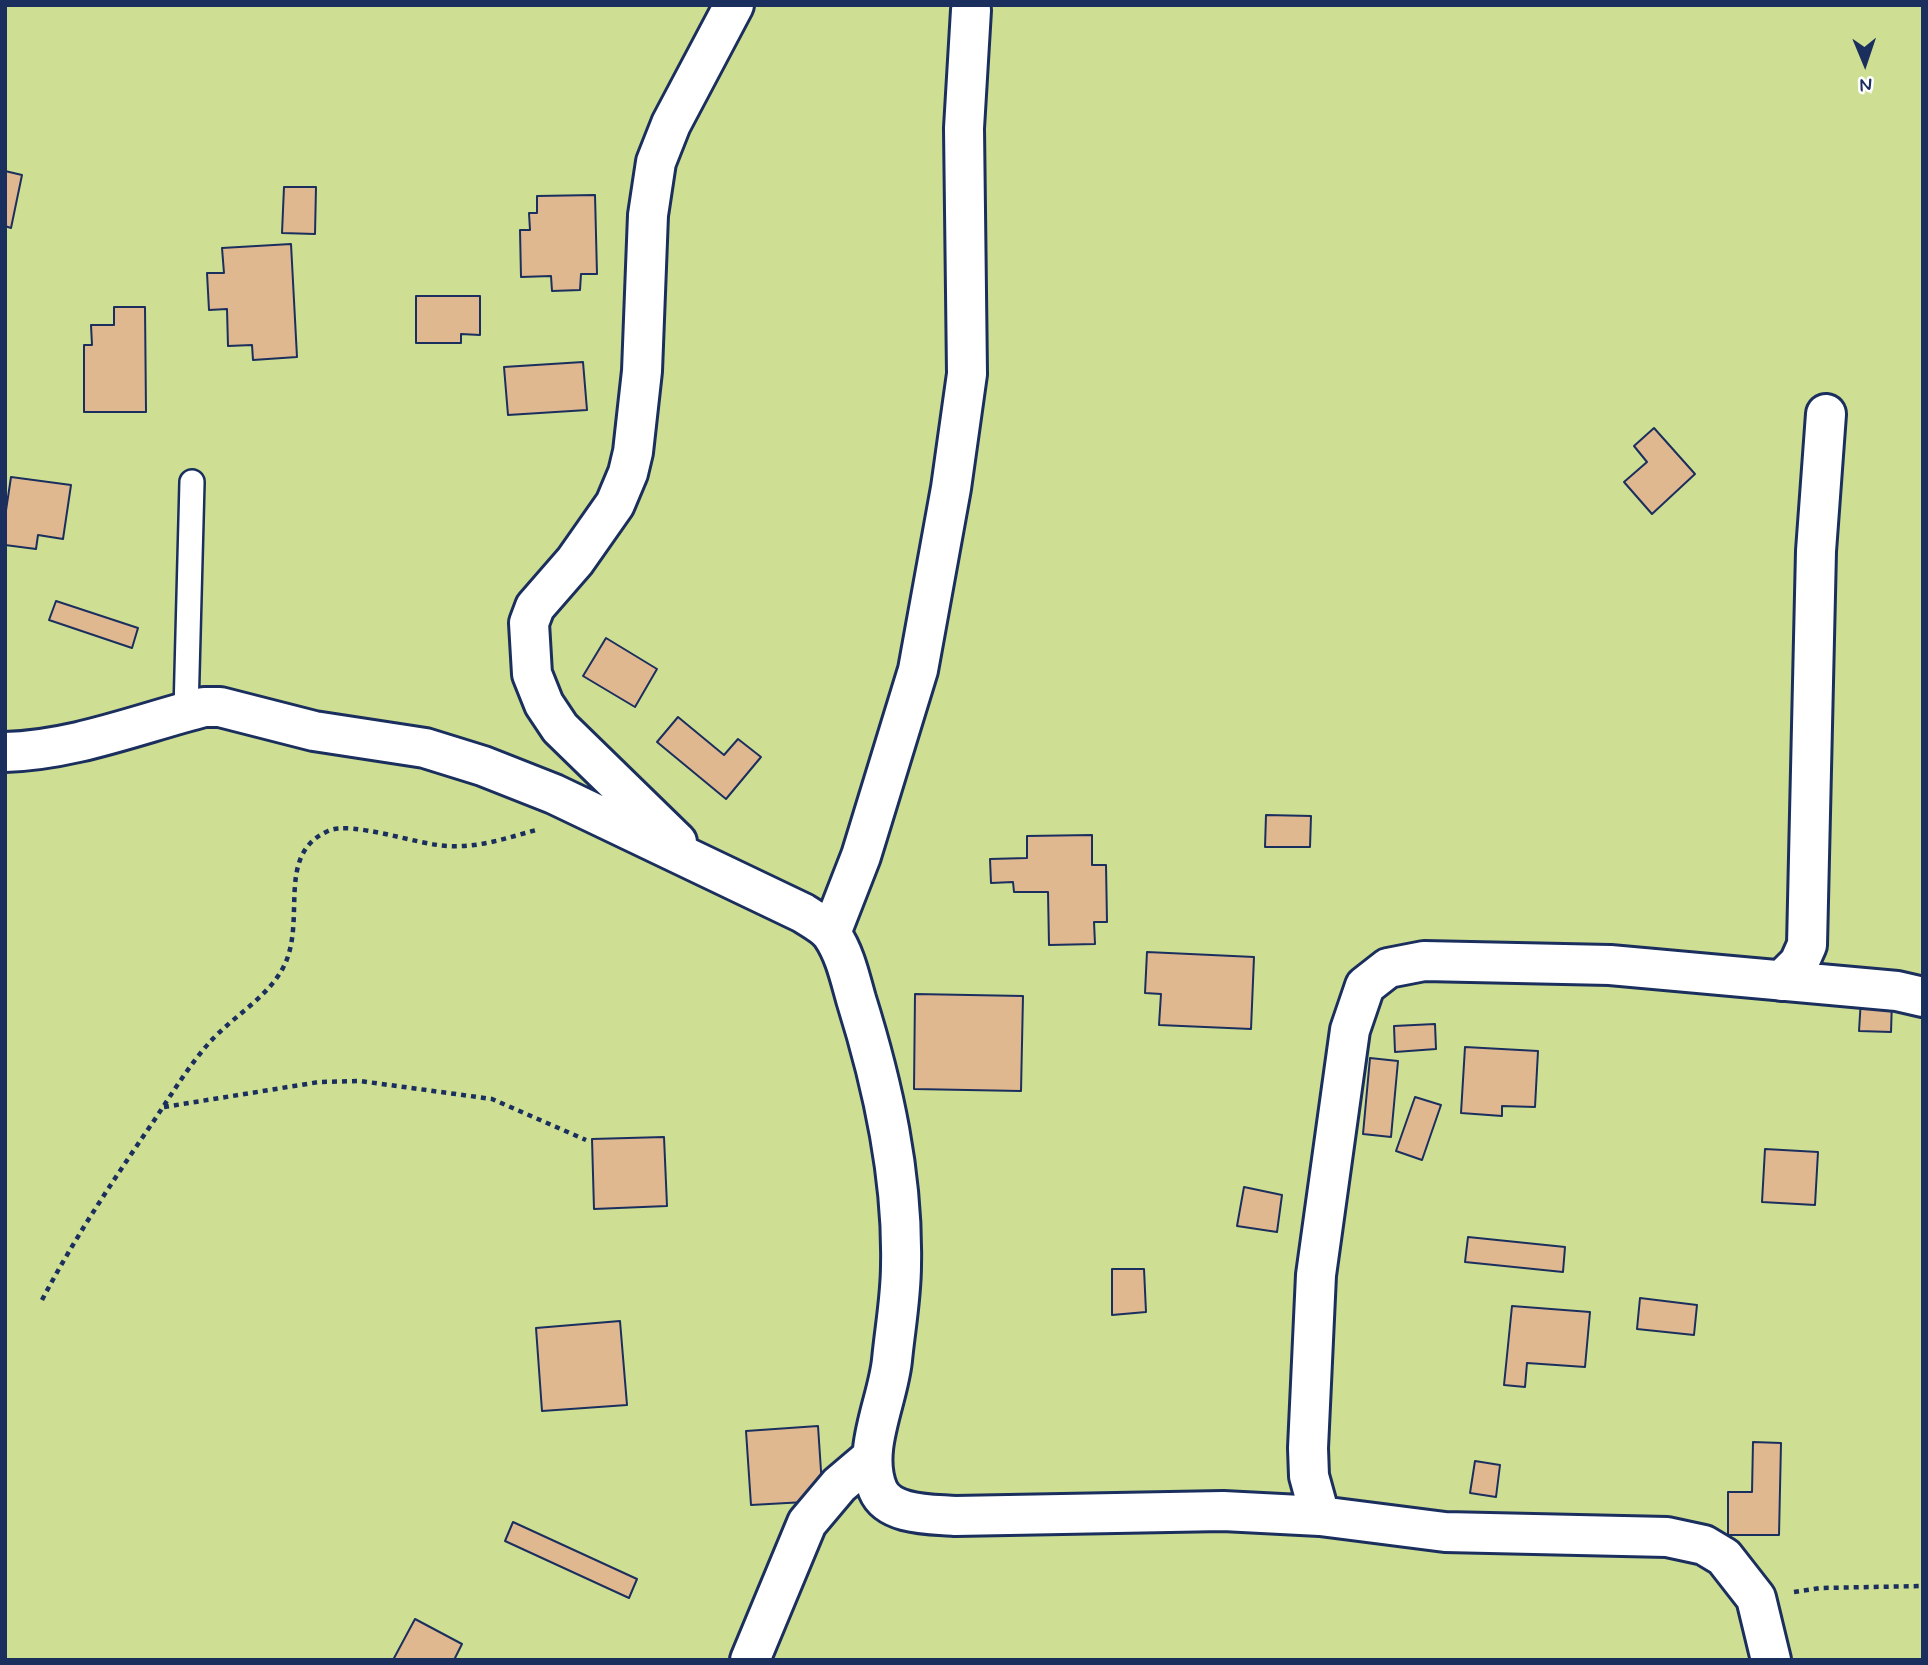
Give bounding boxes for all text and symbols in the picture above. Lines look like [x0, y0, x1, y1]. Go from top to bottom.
north arrow [1830, 28, 1900, 98]
text: N [1859, 72, 1873, 97]

